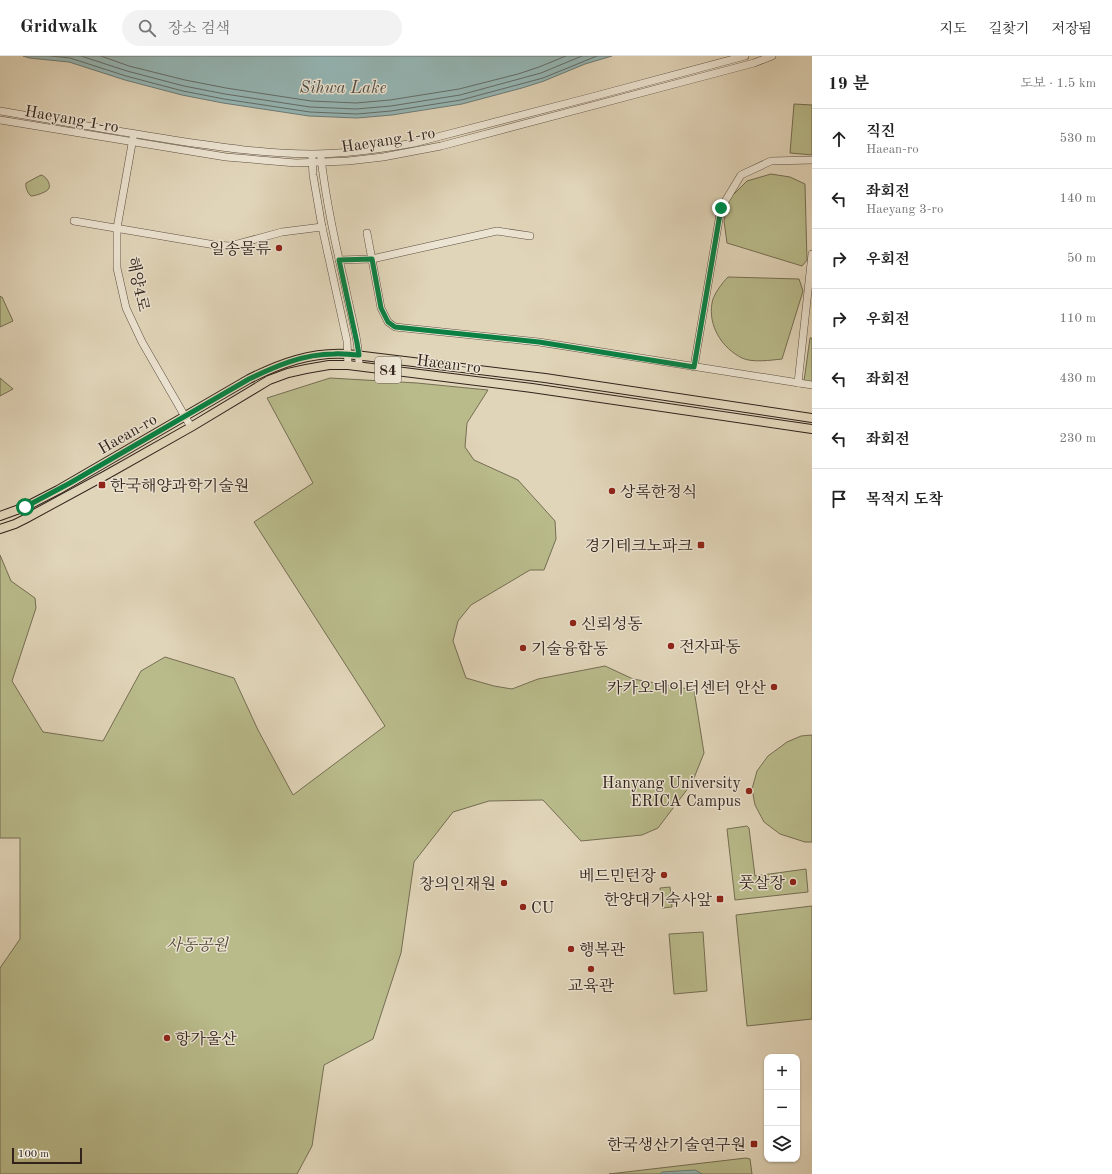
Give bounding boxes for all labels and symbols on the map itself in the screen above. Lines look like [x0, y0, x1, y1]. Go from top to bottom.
water label: Sihwa Lake [300, 80, 386, 97]
street label: Haeyang 1-ro [23, 104, 120, 136]
street label: Haeyang 1-ro [340, 126, 437, 156]
route end [712, 199, 730, 217]
place label: 일송물류 [209, 240, 272, 258]
marker: 일송물류 [274, 243, 284, 253]
street label: 해양4로 [123, 255, 152, 314]
street label: Haean-ro [416, 353, 482, 377]
road number: 84 [375, 357, 401, 383]
street label: Haean-ro [96, 412, 160, 458]
place label: 한국해양과학기술원 [110, 477, 249, 495]
marker: 한국해양과학기술원 [97, 480, 107, 490]
place label: 상록한정식 [620, 484, 697, 501]
marker: 상록한정식 [607, 486, 617, 496]
route start [16, 498, 34, 516]
place label: 경기테크노파크 [585, 538, 694, 555]
marker: 경기테크노파크 [696, 540, 706, 550]
place label: 신뢰성동 [581, 616, 643, 633]
marker: 신뢰성동 [568, 618, 578, 628]
place label: 전자파동 [679, 639, 741, 656]
place label: 기술융합동 [531, 640, 609, 658]
marker: 전자파동 [666, 641, 676, 651]
marker: 기술융합동 [518, 643, 528, 653]
place label: 카카오데이터센터 안산 [607, 680, 767, 697]
marker: 카카오데이터센터 안산 [769, 682, 779, 692]
place label: Hanyang University ERICA Campus [602, 776, 742, 810]
marker: Hanyang University ERICA Campus [744, 786, 754, 796]
place label: 베드민턴장 [579, 868, 657, 885]
marker: 베드민턴장 [659, 870, 669, 880]
place label: 풋살장 [739, 874, 786, 892]
place label: 창의인재원 [419, 876, 496, 893]
marker: 풋살장 [788, 877, 798, 887]
marker: 창의인재원 [499, 878, 509, 888]
place label: 한양대기숙사앞 [604, 891, 713, 909]
marker: 한양대기숙사앞 [715, 894, 725, 904]
place label: CU [531, 901, 555, 917]
marker: CU [518, 902, 528, 912]
park label: 사동공원 [166, 936, 229, 954]
place label: 행복관 [579, 941, 626, 959]
marker: 행복관 [566, 944, 576, 954]
marker: 교육관 [586, 964, 596, 974]
place label: 교육관 [568, 978, 615, 995]
place label: 항가울산 [175, 1031, 237, 1048]
marker: 항가울산 [162, 1033, 172, 1043]
place label: 한국생산기술연구원 [607, 1136, 746, 1154]
marker: 한국생산기술연구원 [749, 1139, 759, 1149]
scale bar [12, 1146, 82, 1165]

